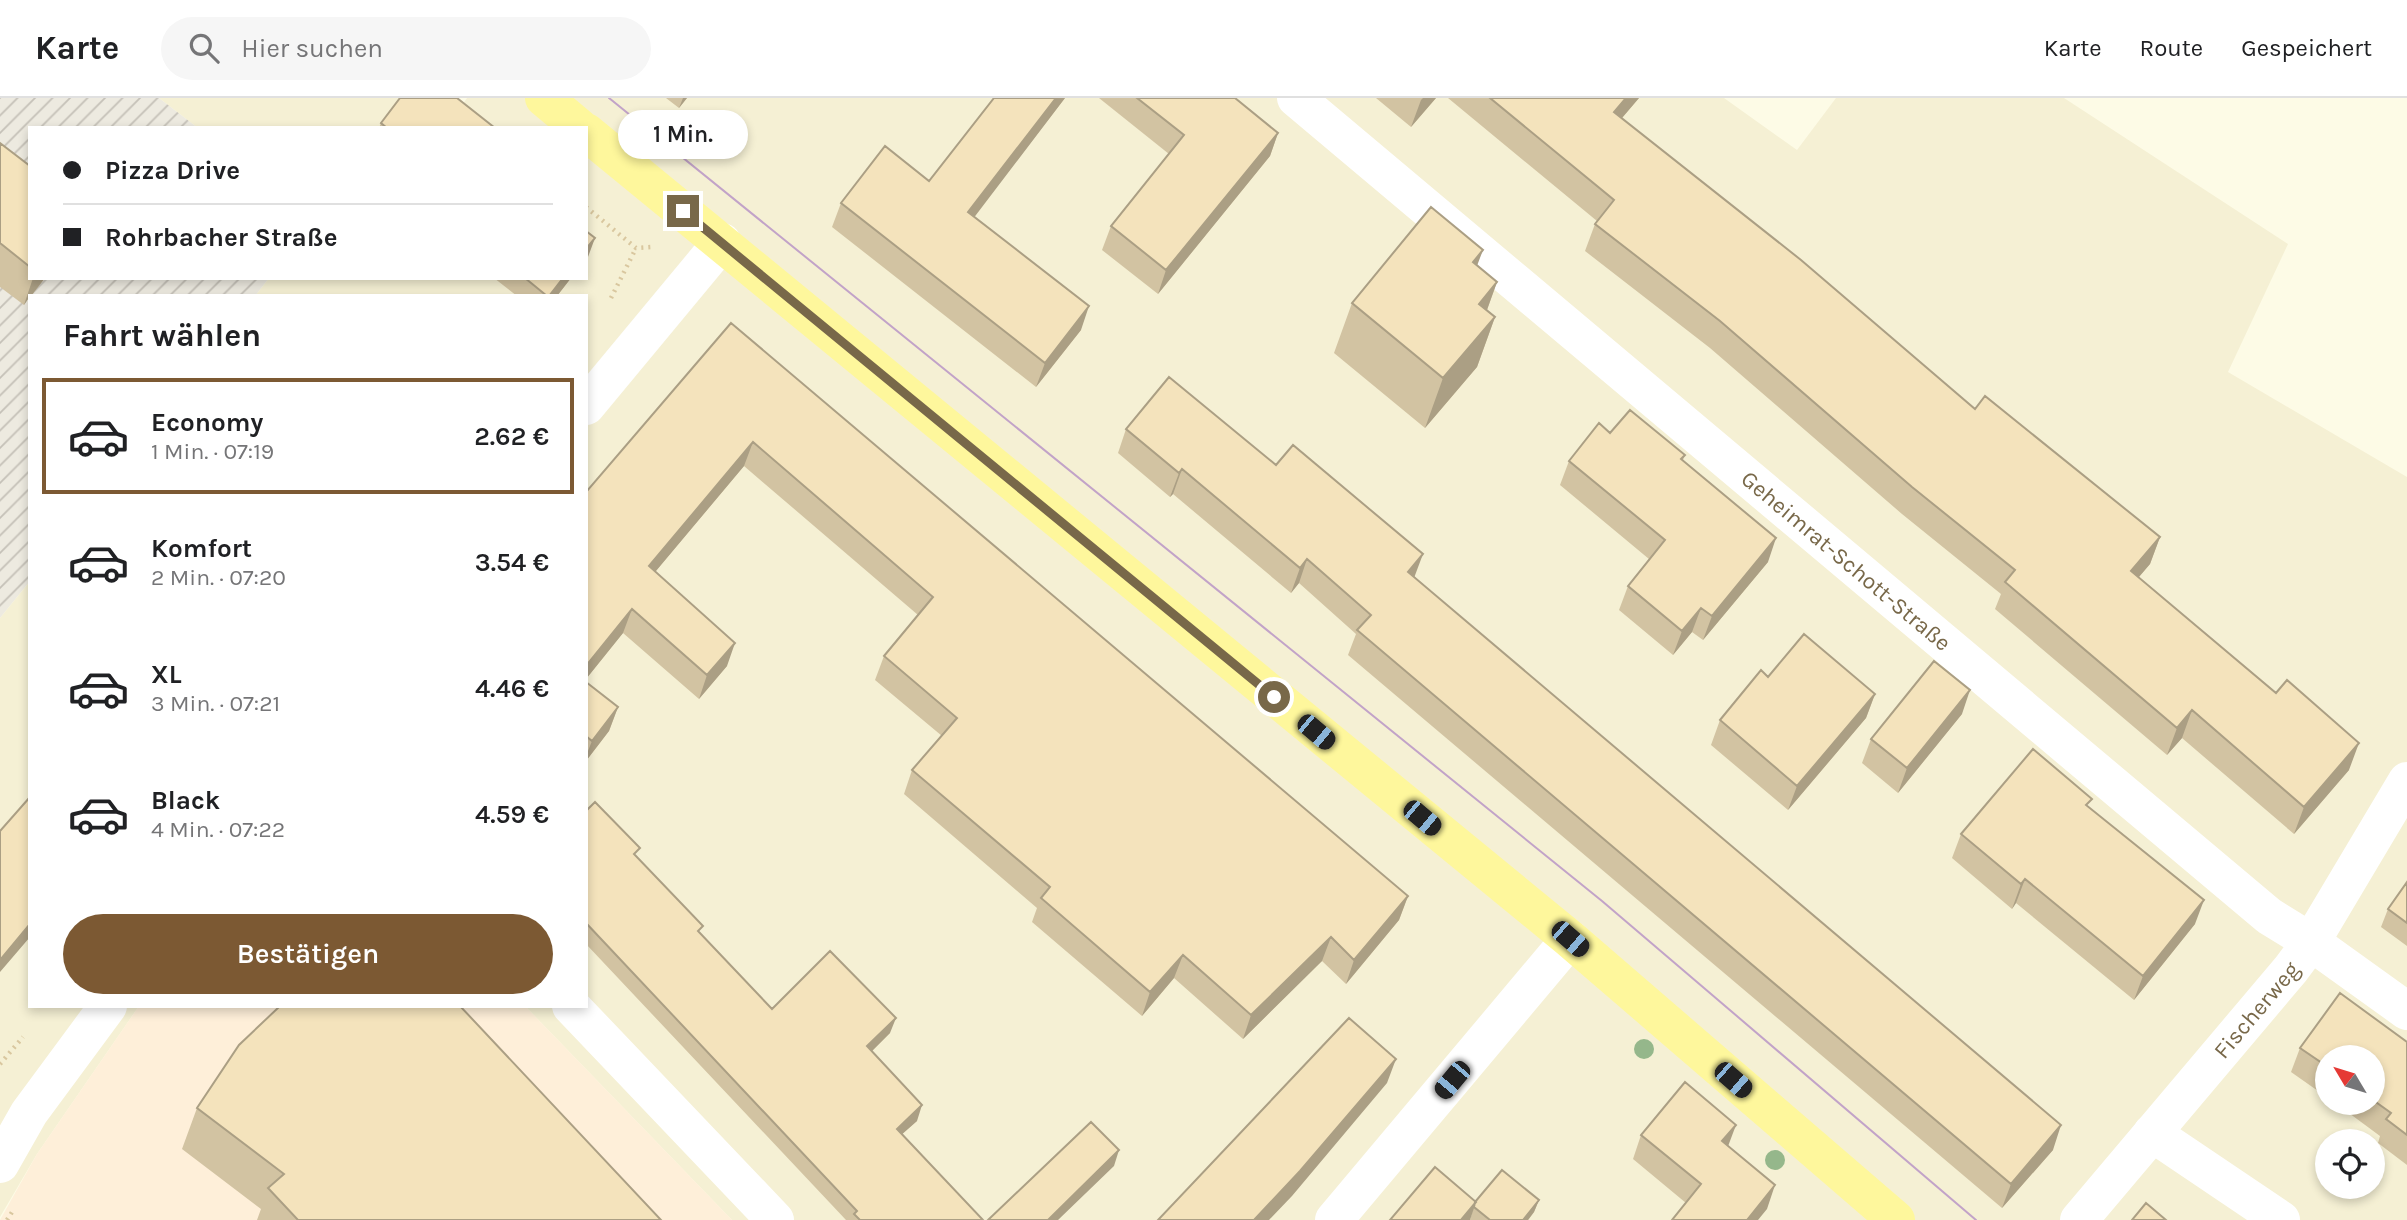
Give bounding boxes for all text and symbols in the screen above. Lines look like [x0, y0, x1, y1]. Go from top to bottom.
search box [161, 17, 651, 80]
text: Karte [35, 29, 119, 67]
icon: search [185, 29, 223, 67]
text: Hier suchen [241, 33, 383, 64]
text: Karte [2044, 34, 2102, 62]
text: Route [2140, 34, 2203, 62]
text: Gespeichert [2241, 34, 2372, 62]
callout: 1 Min. [618, 109, 748, 158]
text: 1 Min. [653, 121, 713, 148]
text: Pizza Drive [105, 155, 240, 186]
route end [667, 195, 699, 227]
text: Rohrbacher Straße [105, 222, 337, 253]
text: Fahrt wählen [63, 317, 261, 354]
icon: car [67, 405, 130, 468]
text: Economy [151, 407, 263, 438]
text: 2.62 € [474, 421, 549, 452]
text: 1 Min. · 07:19 [151, 438, 274, 465]
street label: Geheimrat-Schott-Straße [1736, 465, 1957, 656]
icon: car [67, 531, 130, 594]
text: Komfort [151, 533, 252, 564]
text: 3.54 € [475, 547, 549, 578]
text: 2 Min. · 07:20 [151, 564, 286, 591]
icon: car [67, 657, 130, 720]
text: XL [151, 659, 182, 690]
text: 4.46 € [475, 673, 549, 704]
route start [1258, 681, 1290, 713]
text: 3 Min. · 07:21 [151, 690, 280, 717]
car [1294, 710, 1339, 754]
icon: car [67, 783, 130, 846]
text: Black [151, 785, 220, 816]
car [1400, 796, 1445, 840]
text: 4.59 € [475, 799, 549, 830]
text: 4 Min. · 07:22 [151, 816, 285, 843]
button: Bestätigen [63, 914, 553, 994]
car [1548, 917, 1593, 961]
street label: Fischerweg [2208, 956, 2305, 1064]
north arrow [2315, 1045, 2385, 1115]
map controls [2315, 1045, 2385, 1199]
car [1431, 1057, 1474, 1103]
car [1711, 1058, 1756, 1102]
button: locate [2315, 1129, 2385, 1199]

